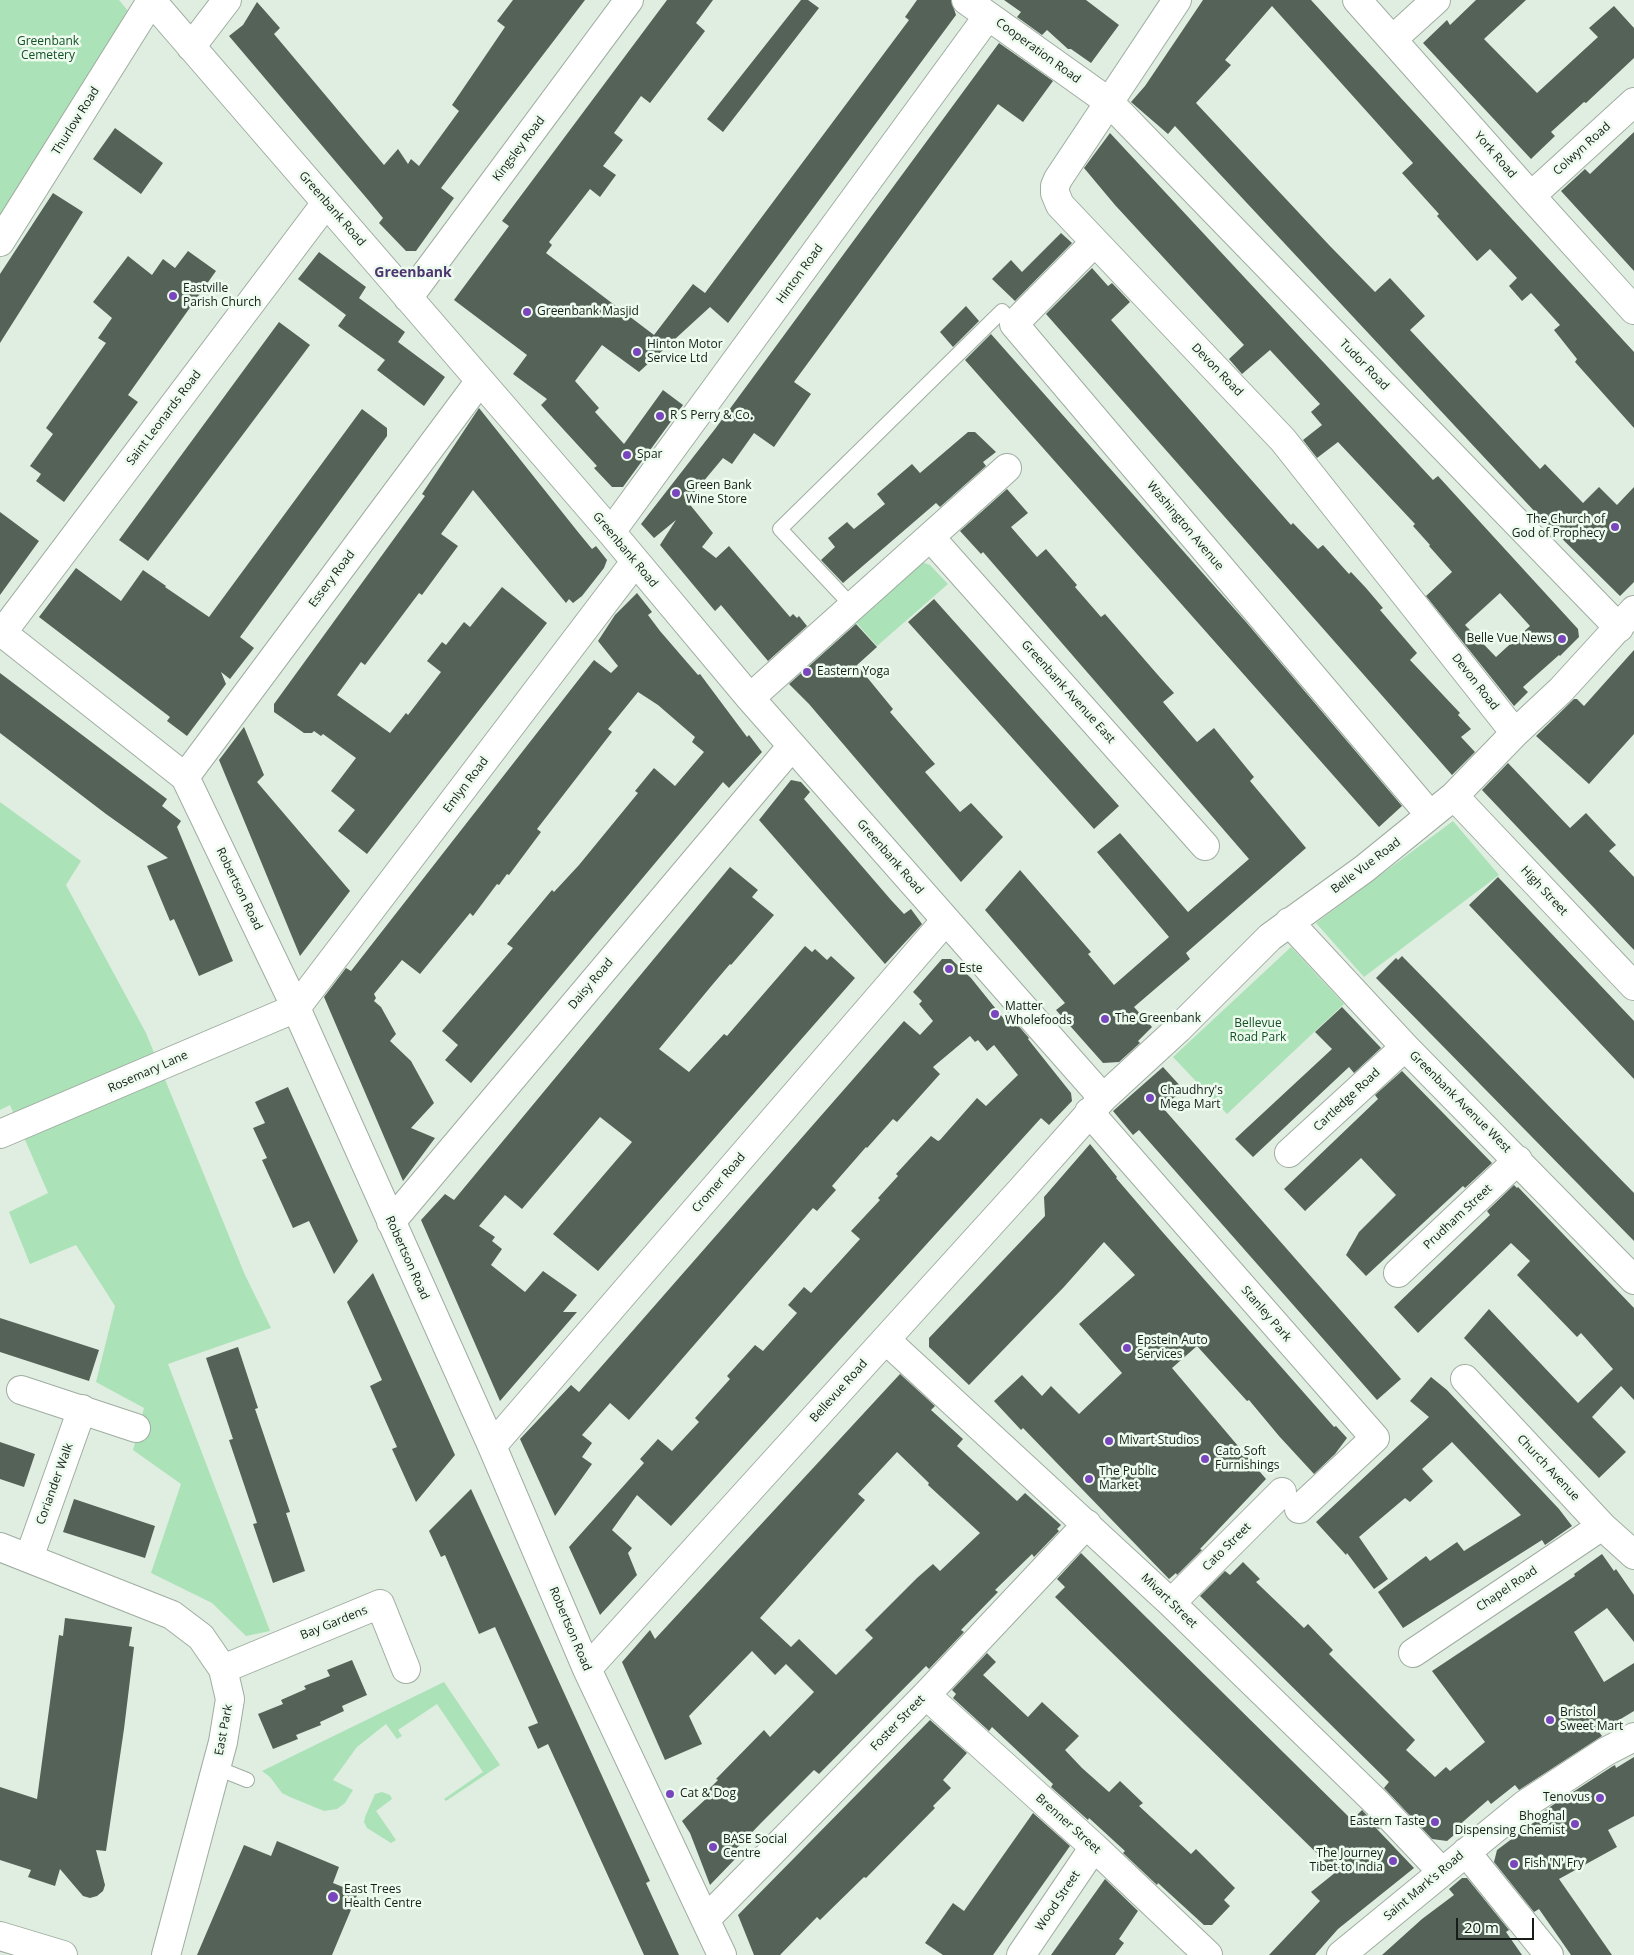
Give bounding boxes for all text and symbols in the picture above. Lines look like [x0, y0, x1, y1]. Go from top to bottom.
street label: Cooperation Road [993, 15, 1083, 87]
park label: Greenbank Cemetery [17, 35, 79, 63]
street label: Thurlow Road [49, 84, 103, 158]
street label: Kingsley Road [490, 114, 548, 184]
street label: Colwyn Road [1550, 119, 1614, 179]
street label: York Road [1471, 129, 1519, 181]
street label: Greenbank Road [296, 169, 368, 249]
street label: Hinton Road [774, 242, 826, 306]
district label: Greenbank [374, 265, 452, 281]
place label: Eastville Parish Church [183, 282, 261, 310]
marker: Eastville Parish Church [167, 290, 179, 302]
place label: Greenbank Masjid [537, 305, 639, 319]
marker: Greenbank Masjid [521, 306, 533, 318]
street label: Tudor Road [1336, 337, 1392, 393]
place label: Hinton Motor Service Ltd [647, 338, 723, 366]
street label: Devon Road [1188, 341, 1246, 399]
marker: Hinton Motor Service Ltd [631, 346, 643, 358]
street label: Saint Leonards Road [124, 368, 204, 468]
place label: R S Perry & Co. [670, 409, 753, 423]
marker: R S Perry & Co. [654, 410, 666, 422]
place label: Spar [637, 448, 662, 462]
marker: Spar [621, 449, 633, 461]
place label: Green Bank Wine Store [686, 479, 752, 507]
street label: Washington Avenue [1144, 479, 1226, 573]
marker: Green Bank Wine Store [670, 487, 682, 499]
street label: Greenbank Road [589, 509, 661, 591]
place label: The Church of God of Prophecy [1512, 513, 1605, 541]
marker: The Church of God of Prophecy [1609, 521, 1621, 533]
street label: Essery Road [306, 548, 358, 610]
place label: Belle Vue News [1466, 632, 1552, 646]
marker: Belle Vue News [1556, 633, 1568, 645]
street label: Greenbank Avenue East [1018, 638, 1118, 746]
street label: Devon Road [1448, 651, 1502, 713]
place label: Eastern Yoga [817, 665, 890, 679]
marker: Eastern Yoga [801, 666, 813, 678]
street label: Emlyn Road [440, 754, 492, 816]
street label: Greenbank Road [854, 817, 926, 897]
street label: Belle Vue Road [1328, 835, 1404, 897]
street label: Robertson Road [213, 845, 265, 933]
street label: High Street [1517, 863, 1571, 919]
street label: Daisy Road [566, 956, 616, 1012]
place label: Este [959, 962, 982, 976]
marker: Este [943, 963, 955, 975]
place label: Matter Wholefoods [1005, 1000, 1072, 1028]
marker: Matter Wholefoods [989, 1008, 1001, 1020]
place label: The Greenbank [1115, 1012, 1201, 1026]
marker: The Greenbank [1099, 1013, 1111, 1025]
park label: Bellevue Road Park [1230, 1017, 1286, 1045]
street label: Rosemary Lane [106, 1048, 190, 1096]
street label: Greenbank Avenue West [1406, 1048, 1514, 1156]
street label: Cartledge Road [1311, 1066, 1383, 1134]
place label: Chaudhry's Mega Mart [1160, 1084, 1223, 1112]
marker: Chaudhry's Mega Mart [1144, 1092, 1156, 1104]
street label: Cromer Road [689, 1150, 749, 1216]
street label: Prudham Street [1421, 1182, 1495, 1252]
street label: Robertson Road [382, 1214, 432, 1302]
street label: Stanley Park [1238, 1283, 1294, 1345]
place label: Epstein Auto Services [1137, 1334, 1208, 1362]
marker: Epstein Auto Services [1121, 1342, 1133, 1354]
street label: Bellevue Road [807, 1357, 871, 1425]
street label: Church Avenue [1514, 1432, 1582, 1504]
place label: Mivart Studios [1119, 1434, 1199, 1448]
marker: Mivart Studios [1103, 1435, 1115, 1447]
street label: Coriander Walk [34, 1441, 76, 1527]
place label: Cato Soft Furnishings [1215, 1445, 1280, 1473]
marker: Cato Soft Furnishings [1199, 1453, 1211, 1465]
place label: The Public Market [1099, 1465, 1157, 1493]
marker: The Public Market [1083, 1473, 1095, 1485]
street label: Cato Street [1200, 1520, 1254, 1574]
street label: Chapel Road [1474, 1563, 1540, 1615]
street label: Mivart Street [1138, 1571, 1200, 1631]
street label: Robertson Road [546, 1585, 594, 1673]
street label: Bay Gardens [298, 1603, 370, 1643]
street label: Foster Street [868, 1692, 928, 1754]
street label: East Park [212, 1703, 236, 1757]
place label: Bristol Sweet Mart [1560, 1706, 1623, 1734]
marker: Bristol Sweet Mart [1544, 1714, 1556, 1726]
place label: Cat & Dog [680, 1787, 736, 1801]
marker: Cat & Dog [664, 1788, 676, 1800]
street label: Brenner Street [1033, 1791, 1103, 1857]
place label: Tenovus [1543, 1791, 1590, 1805]
marker: Tenovus [1594, 1792, 1606, 1804]
place label: Bhoghal Dispensing Chemist [1455, 1810, 1565, 1838]
place label: Eastern Taste [1350, 1815, 1425, 1829]
marker: Eastern Taste [1429, 1816, 1441, 1828]
marker: Bhoghal Dispensing Chemist [1569, 1818, 1581, 1830]
place label: BASE Social Centre [723, 1833, 787, 1861]
marker: BASE Social Centre [707, 1841, 719, 1853]
place label: The Journey Tibet to India [1310, 1847, 1383, 1875]
street label: Saint Mark's Road [1381, 1848, 1467, 1924]
marker: The Journey Tibet to India [1387, 1855, 1399, 1867]
place label: Fish 'N' Fry [1524, 1857, 1584, 1871]
marker: Fish 'N' Fry [1508, 1858, 1520, 1870]
street label: Wood Street [1033, 1868, 1083, 1934]
place label: East Trees Health Centre [344, 1883, 422, 1911]
marker: East Trees Health Centre [326, 1890, 340, 1904]
scale bar [1459, 1908, 1536, 1940]
text: 20 m [1464, 1917, 1499, 1937]

